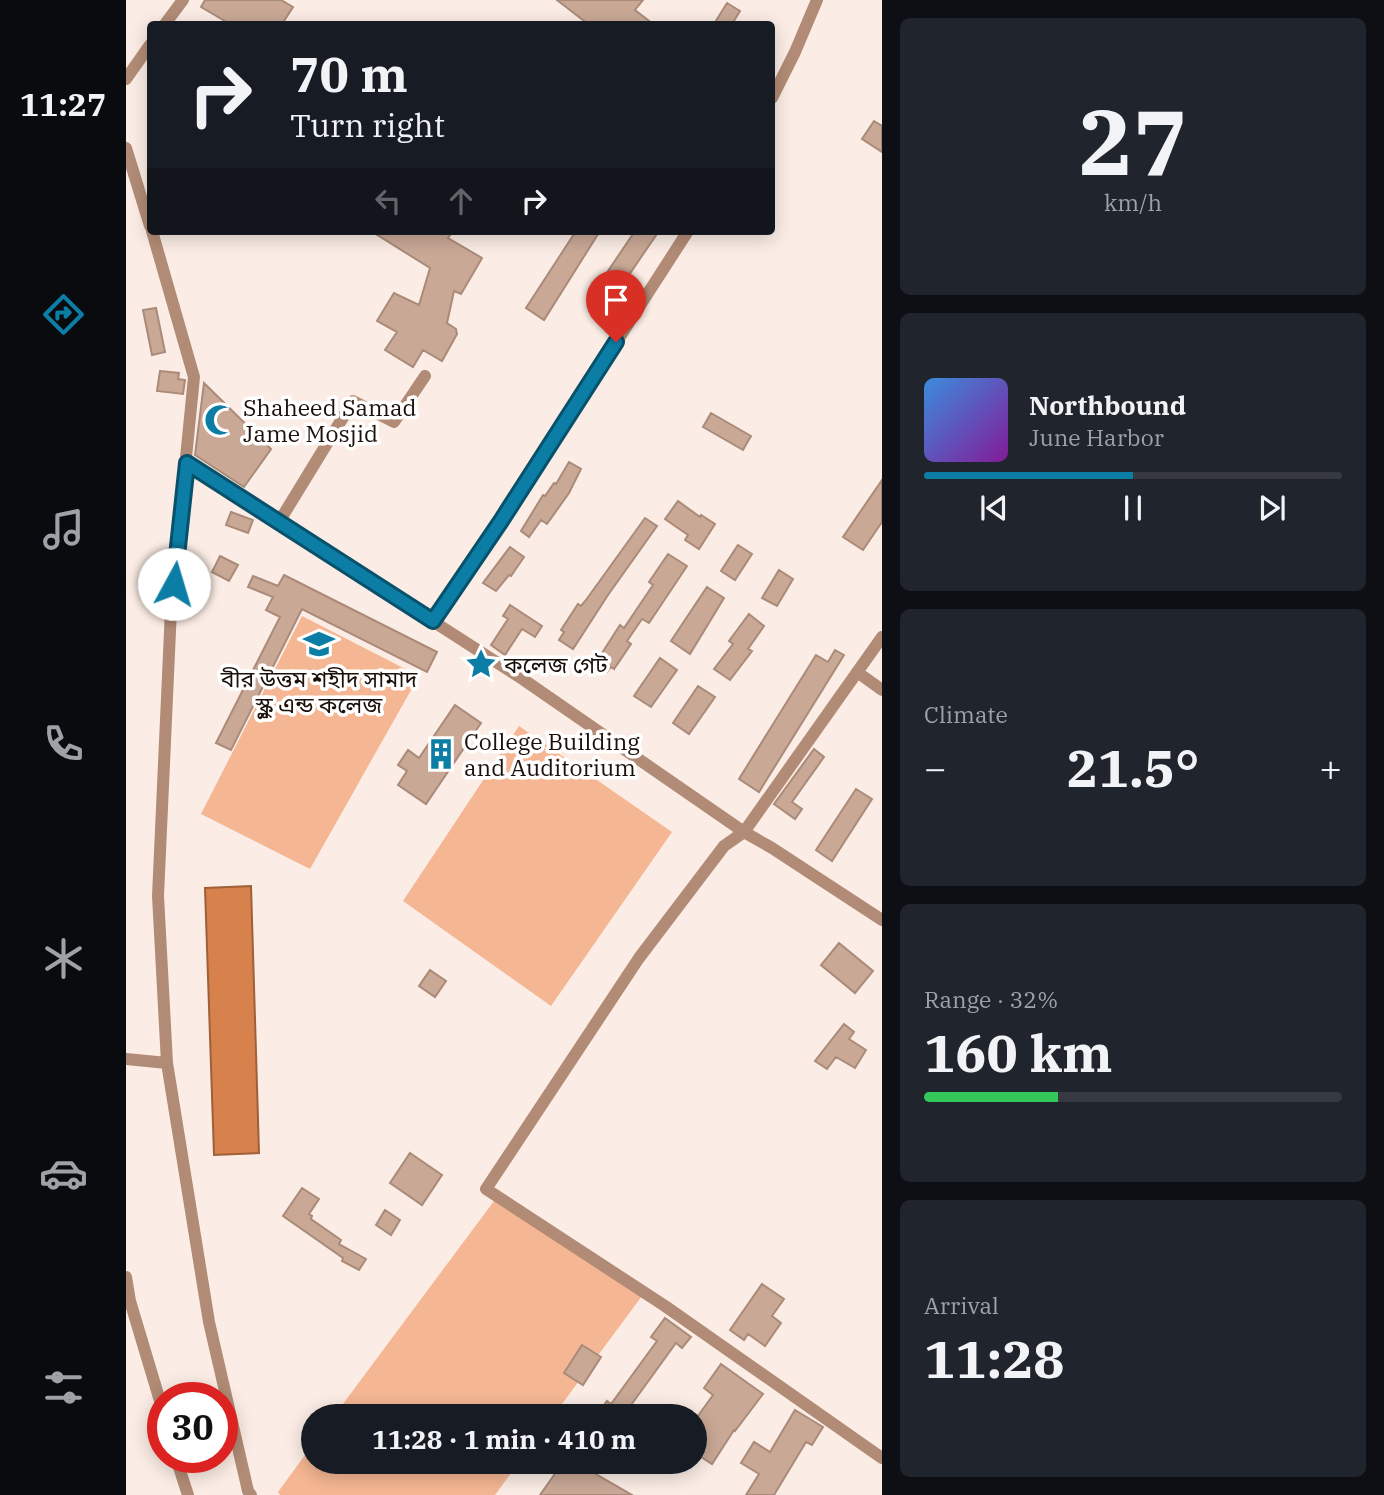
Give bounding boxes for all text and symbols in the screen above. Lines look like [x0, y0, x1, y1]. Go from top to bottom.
text: 70 m [290, 42, 408, 105]
icon: right [175, 49, 266, 140]
text: 27 [1078, 82, 1188, 200]
text: 11:27 [20, 83, 106, 125]
text: Turn right [290, 104, 445, 146]
icon: left [369, 182, 407, 220]
icon: ahead [442, 182, 480, 220]
icon: right [515, 182, 553, 220]
text: km/h [1104, 187, 1162, 217]
pin [586, 270, 646, 342]
icon: arrive [597, 281, 635, 319]
icon: directions [39, 290, 88, 339]
text: Northbound [1029, 388, 1186, 422]
place label: Shaheed Samad Jame Mosjid [243, 392, 417, 448]
mosque icon: Shaheed Samad Jame Mosjid [203, 403, 237, 437]
text: June Harbor [1029, 422, 1164, 452]
icon: previous [975, 489, 1013, 527]
icon: pause [1114, 489, 1152, 527]
icon: next [1253, 489, 1291, 527]
icon: music [39, 505, 88, 554]
position arrow [137, 547, 211, 621]
school or university icon: বীর উত্তম শহীদ সামাদ স্কুল এন্ড কলেজ [302, 627, 336, 661]
place icon: কলেজ গেট [464, 647, 498, 681]
place label: কলেজ গেট [503, 649, 608, 679]
place label: বীর উত্তম শহীদ সামাদ স্কুল এন্ড কলেজ [220, 663, 418, 720]
text: Climate [924, 699, 1008, 729]
icon: phone [39, 719, 88, 768]
place label: College Building and Auditorium [464, 726, 640, 782]
text: 21.5° [1067, 734, 1199, 801]
building icon: College Building and Auditorium [424, 737, 458, 771]
text: − [924, 743, 947, 792]
text: + [1319, 743, 1342, 792]
icon: climate [39, 934, 88, 983]
text: Range · 32% [924, 984, 1058, 1014]
text: 160 km [924, 1019, 1113, 1086]
icon: car [39, 1149, 88, 1198]
text: Arrival [924, 1290, 999, 1320]
text: 11:28 [924, 1325, 1065, 1392]
icon: filters [39, 1363, 88, 1412]
speed limit sign: 30 [147, 1382, 238, 1473]
text: 11:28 · 1 min · 410 m [372, 1422, 636, 1456]

